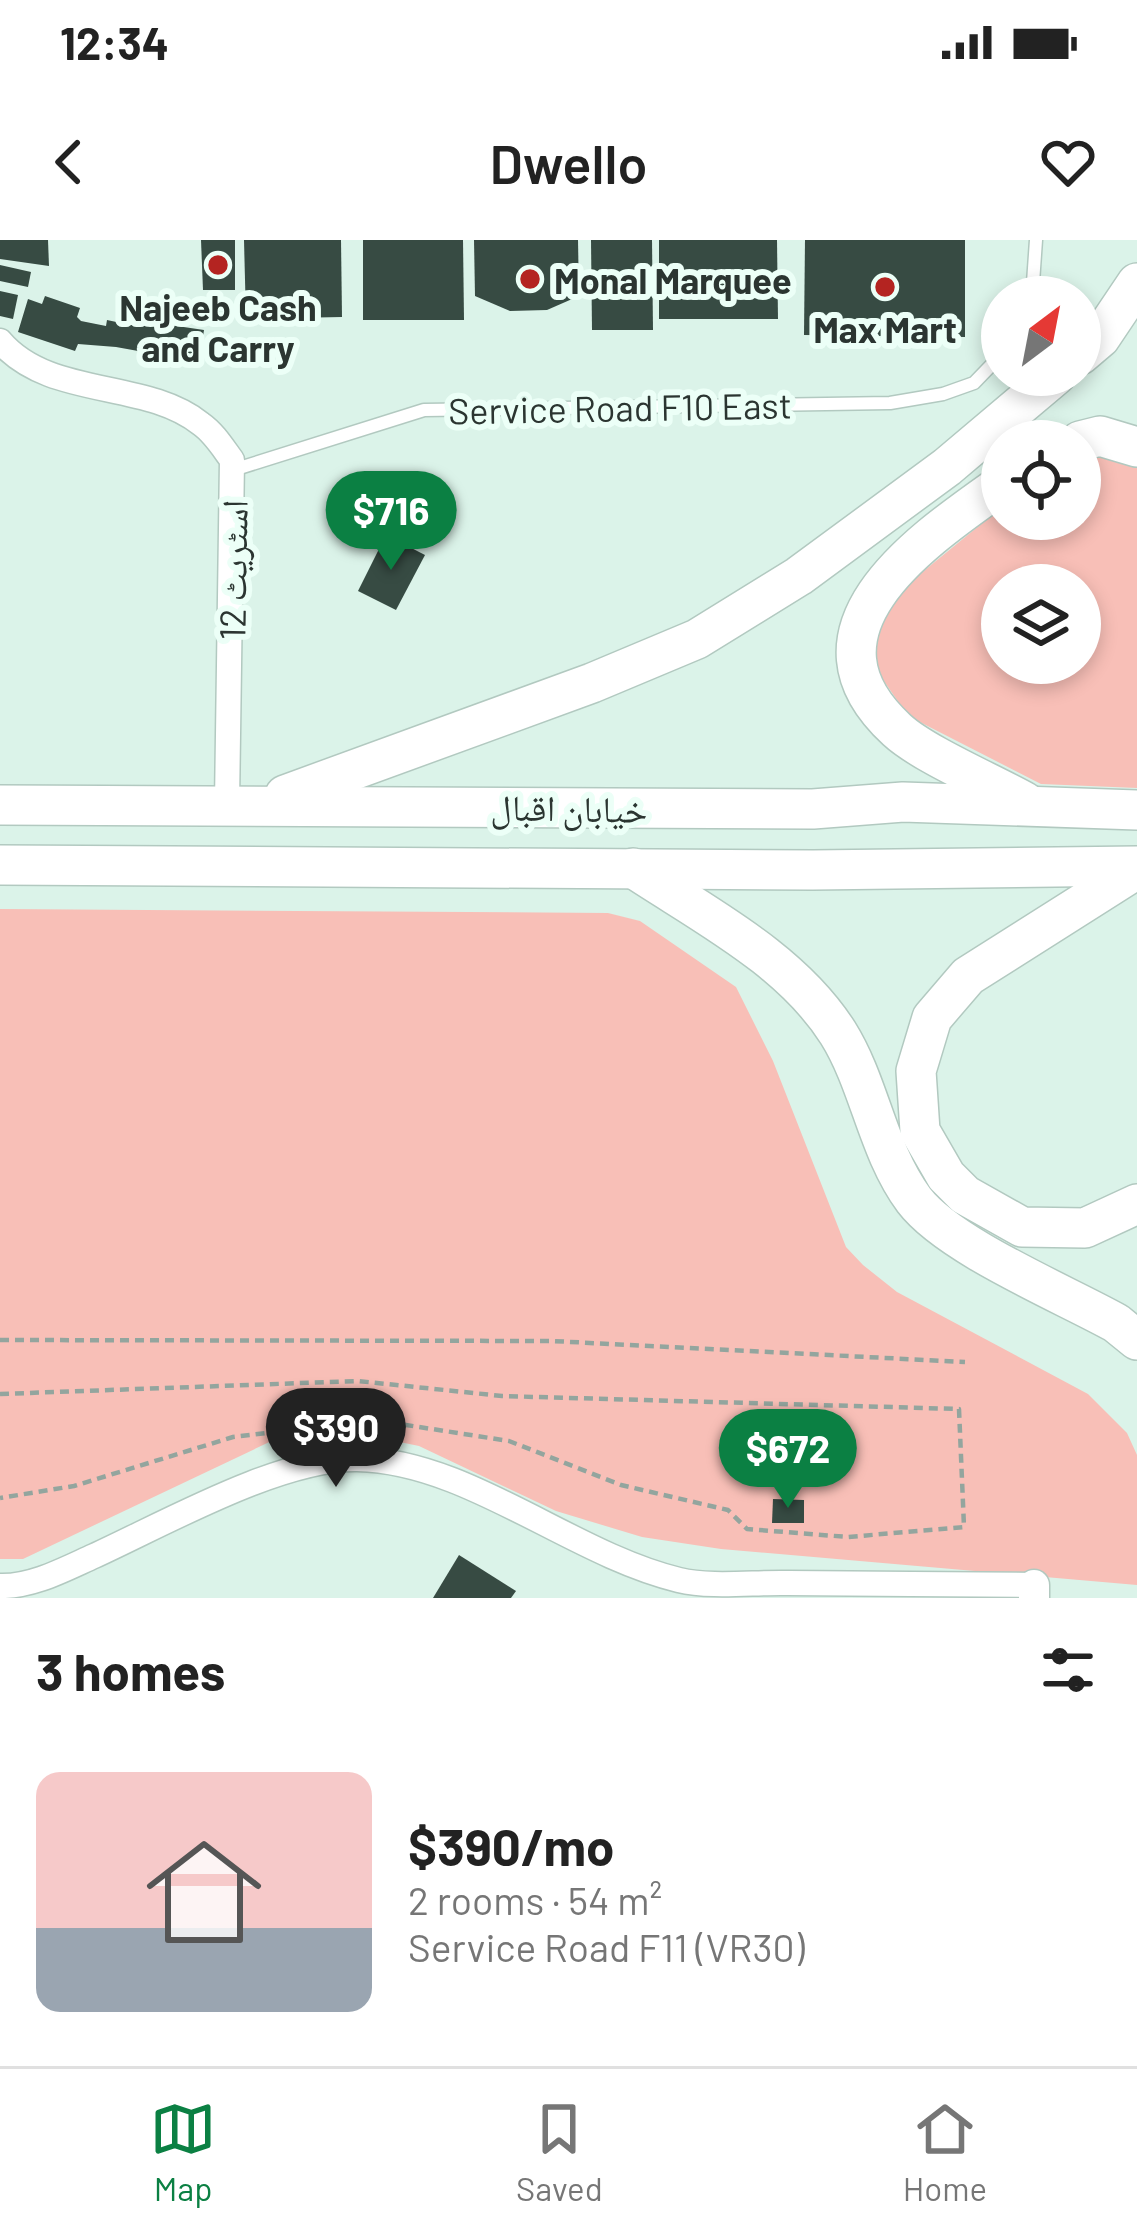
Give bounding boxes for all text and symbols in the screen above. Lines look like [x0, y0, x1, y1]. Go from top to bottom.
text: 12:34 [60, 15, 169, 69]
icon: back [36, 129, 102, 195]
icon: heart [1035, 129, 1101, 195]
text: Dwello [490, 130, 647, 195]
marker: Najeeb Cash and Carry [205, 252, 231, 278]
place label: Monal Marquee [554, 258, 792, 301]
marker: Monal Marquee [517, 266, 543, 292]
marker: Max Mart [872, 274, 898, 300]
north arrow [981, 276, 1101, 396]
map controls [981, 276, 1101, 684]
place label: Najeeb Cash and Carry [119, 285, 317, 369]
place label: Max Mart [813, 307, 957, 350]
street label: Service Road F10 East [448, 383, 792, 431]
button: locate [981, 420, 1101, 540]
pin: $716 [320, 471, 462, 573]
text: $716 [353, 486, 429, 533]
street label: اسٹریٹ 12 [209, 499, 255, 641]
button: layers [981, 564, 1101, 684]
street label: خیابان اقبال [490, 784, 648, 832]
pin: $390 [265, 1388, 407, 1490]
text: $390 [293, 1403, 379, 1450]
pin: $672 [717, 1409, 859, 1511]
text: $672 [746, 1424, 830, 1471]
icon: filters [1035, 1637, 1101, 1703]
text: 3 homes [36, 1640, 225, 1701]
text: $390/mo [408, 1815, 614, 1876]
icon: home [132, 1820, 276, 1964]
text: 2 rooms · 54 m² [408, 1876, 662, 1923]
text: Service Road F11 (VR30) [408, 1923, 805, 1970]
tab: Map [150, 2096, 216, 2208]
tab: Saved [516, 2096, 603, 2208]
tab: Home [903, 2096, 987, 2208]

